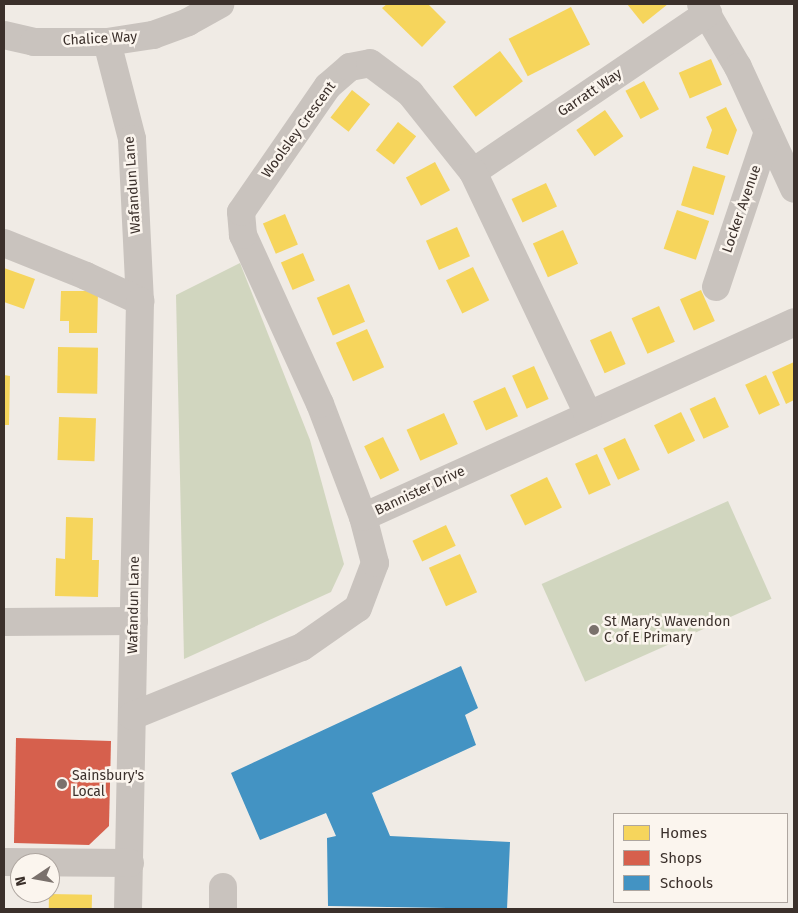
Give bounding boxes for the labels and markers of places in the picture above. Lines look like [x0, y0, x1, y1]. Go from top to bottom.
place label: St Mary's Wavendon C of E Primary [604, 614, 730, 646]
marker: St Mary's Wavendon C of E Primary [588, 624, 600, 636]
place label: Sainsbury's Local [72, 768, 144, 800]
marker: Sainsbury's Local [56, 778, 68, 790]

